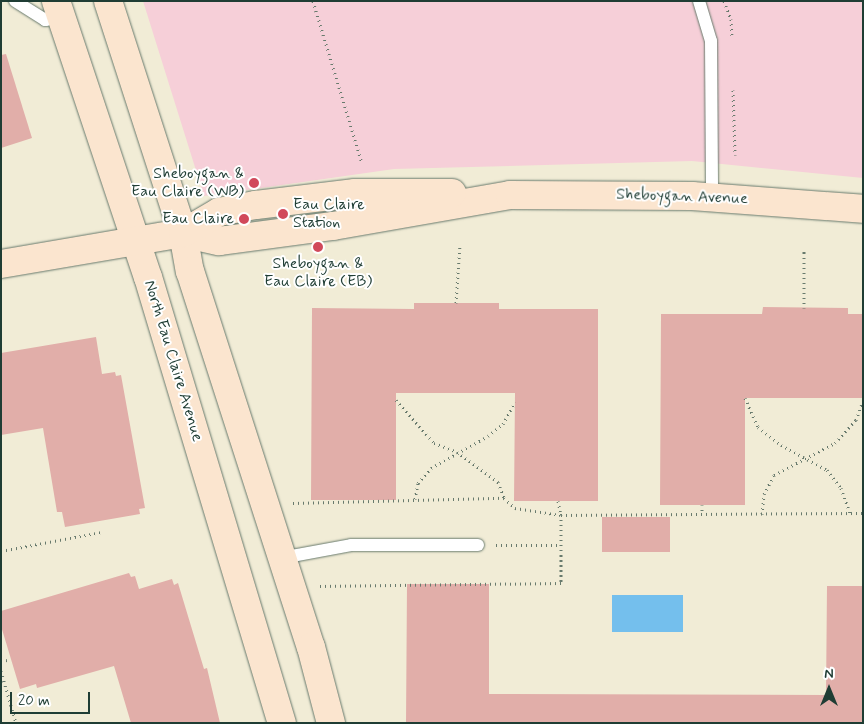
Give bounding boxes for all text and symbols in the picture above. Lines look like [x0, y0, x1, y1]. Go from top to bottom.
place label: Sheboygan & Eau Claire (WB) [131, 164, 244, 202]
marker: Sheboygan & Eau Claire (WB) [248, 177, 260, 189]
street label: Sheboygan Avenue [616, 185, 748, 209]
place label: Eau Claire Station [293, 195, 365, 233]
marker: Eau Claire Station [277, 208, 289, 220]
place label: Eau Claire [162, 209, 234, 229]
marker: Eau Claire [238, 213, 250, 225]
marker: Sheboygan & Eau Claire (EB) [312, 241, 324, 253]
place label: Sheboygan & Eau Claire (EB) [264, 254, 372, 292]
street label: North Eau Claire Avenue [139, 278, 207, 444]
north arrow [804, 664, 854, 714]
text: N [824, 665, 834, 683]
scale bar [12, 682, 92, 714]
text: 20 m [18, 691, 50, 711]

